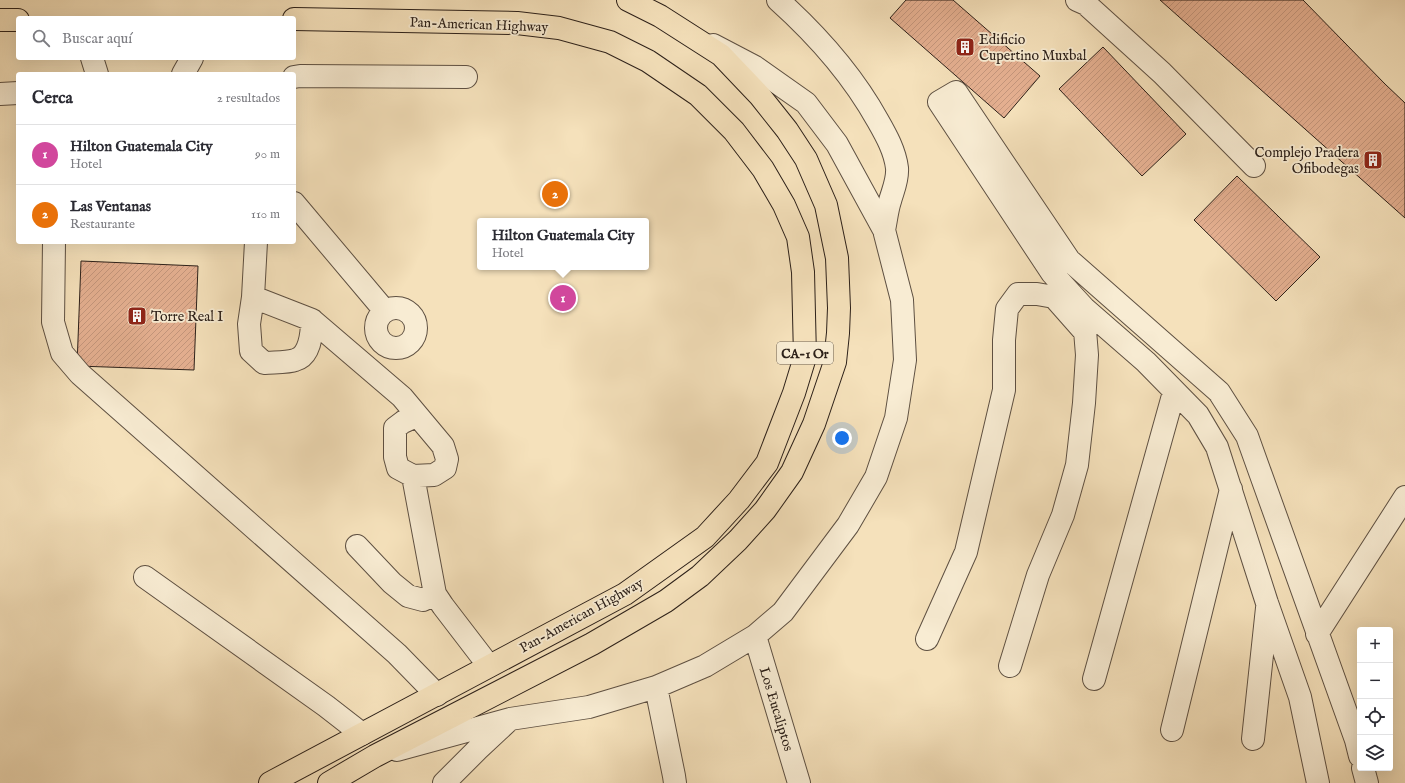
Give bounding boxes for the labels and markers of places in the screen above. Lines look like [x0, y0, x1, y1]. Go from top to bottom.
place label: Edificio Cupertino Muxbal [979, 31, 1087, 65]
building icon: Edificio Cupertino Muxbal [954, 36, 976, 58]
place label: Complejo Pradera Ofibodegas [1255, 144, 1360, 178]
building icon: Complejo Pradera Ofibodegas [1362, 149, 1384, 171]
pin: 2 [542, 179, 568, 209]
pin: 1 [550, 283, 576, 313]
building icon: Torre Real I [126, 305, 148, 327]
place label: Torre Real I [151, 308, 223, 326]

